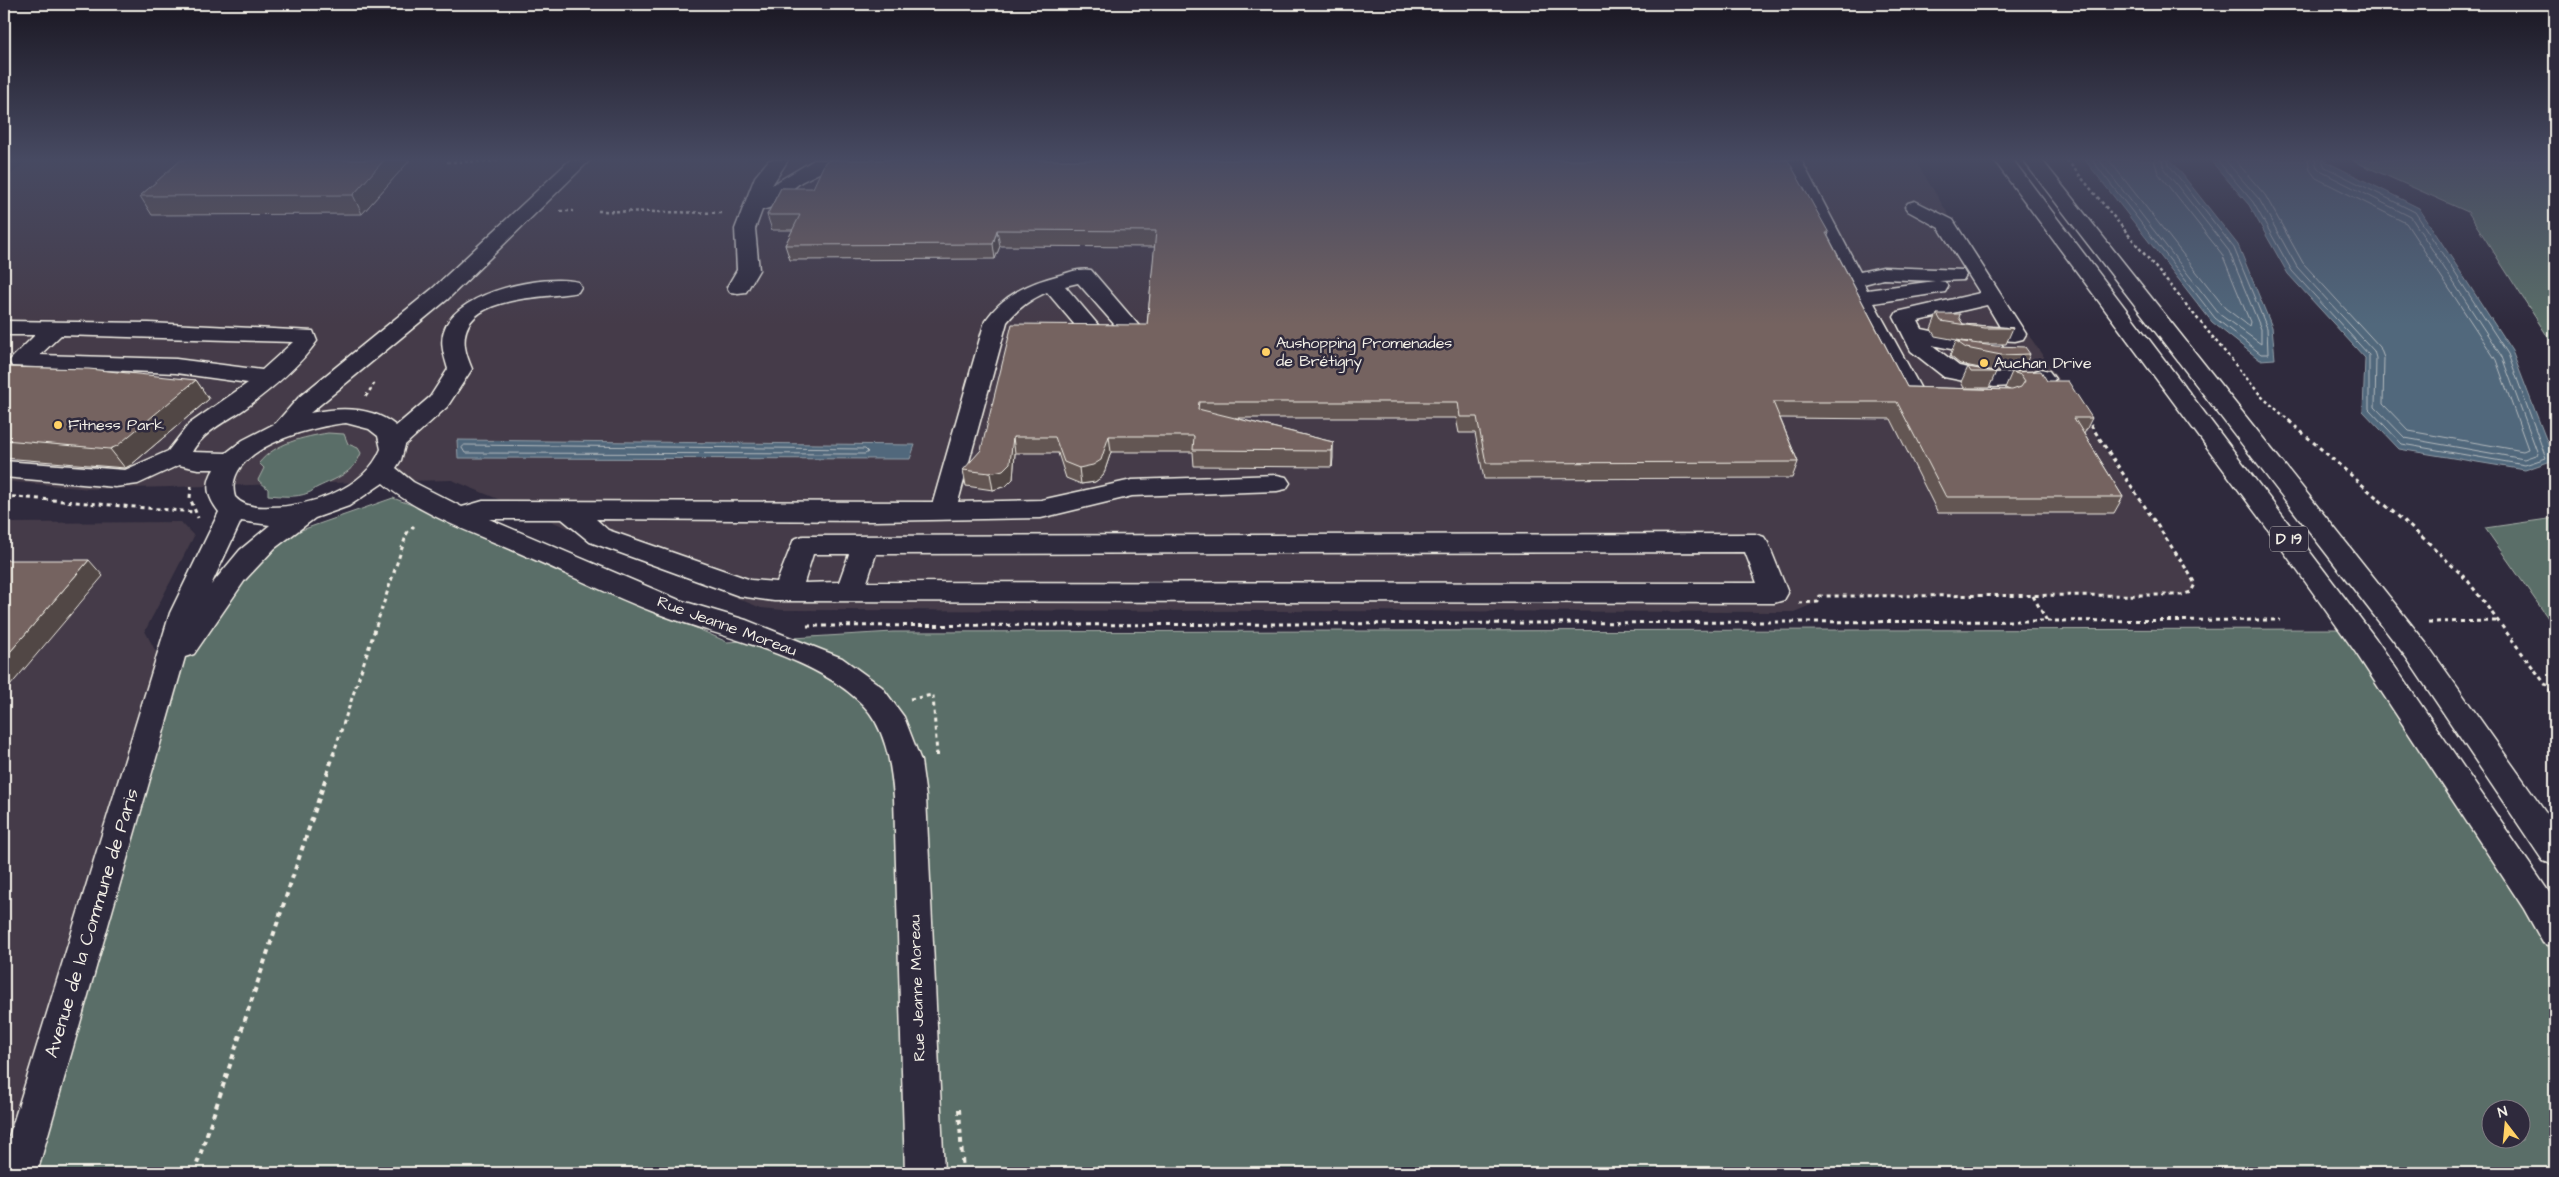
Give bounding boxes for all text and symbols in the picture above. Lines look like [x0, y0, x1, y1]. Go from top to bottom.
place label: Aushopping Promenades de Brétigny [1276, 332, 1452, 373]
marker: Aushopping Promenades de Brétigny [1260, 346, 1272, 358]
place label: Auchan Drive [1994, 352, 2092, 374]
marker: Auchan Drive [1978, 357, 1990, 369]
place label: Fitness Park [68, 414, 164, 436]
marker: Fitness Park [52, 419, 64, 431]
road number: D 19 [2270, 526, 2308, 552]
street label: Rue Jeanne Moreau [654, 591, 800, 661]
street label: Avenue de la Commune de Paris [38, 785, 146, 1061]
street label: Rue Jeanne Moreau [903, 914, 931, 1062]
north arrow [2482, 1100, 2532, 1150]
text: N [2496, 1102, 2510, 1123]

